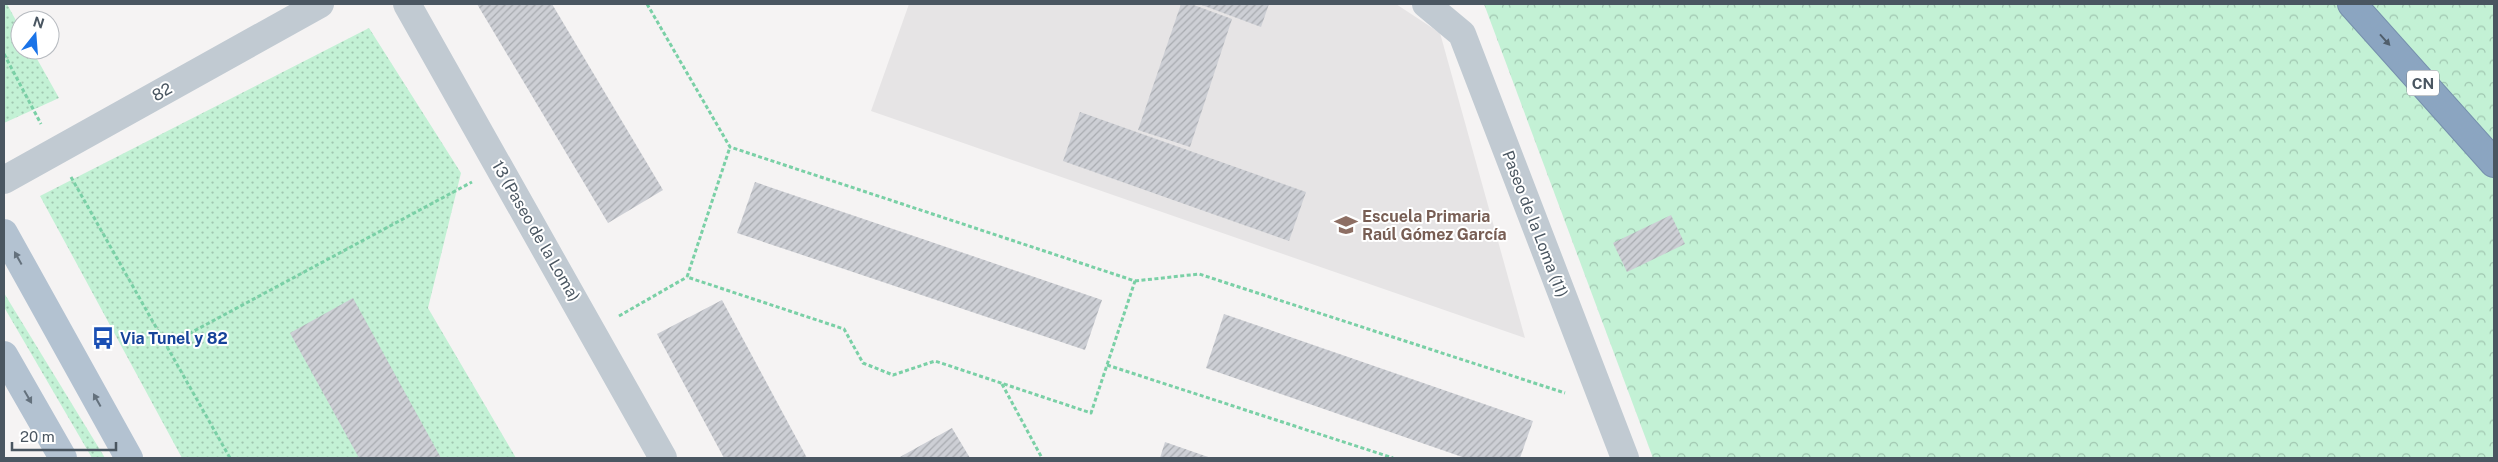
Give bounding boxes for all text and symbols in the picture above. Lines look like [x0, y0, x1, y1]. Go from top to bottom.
north arrow [10, 10, 60, 60]
text: N [31, 13, 46, 32]
one-way arrow [2379, 34, 2390, 47]
road number: CN [2407, 70, 2439, 96]
street label: 82 [149, 79, 175, 105]
street label: Paseo de la Loma (11) [1498, 148, 1572, 300]
street label: 13 (Paseo de la Loma) [488, 157, 584, 305]
place label: Escuela Primaria Raúl Gómez García [1362, 207, 1507, 244]
school or university icon: Escuela Primaria Raúl Gómez García [1333, 212, 1359, 238]
one-way arrow [14, 251, 22, 266]
bus stop icon: Via Tunel y 82 [90, 325, 116, 351]
place label: Via Tunel y 82 [120, 329, 228, 348]
one-way arrow [24, 391, 33, 404]
one-way arrow [92, 394, 101, 407]
scale bar [12, 420, 116, 452]
text: 20 m [20, 428, 55, 445]

